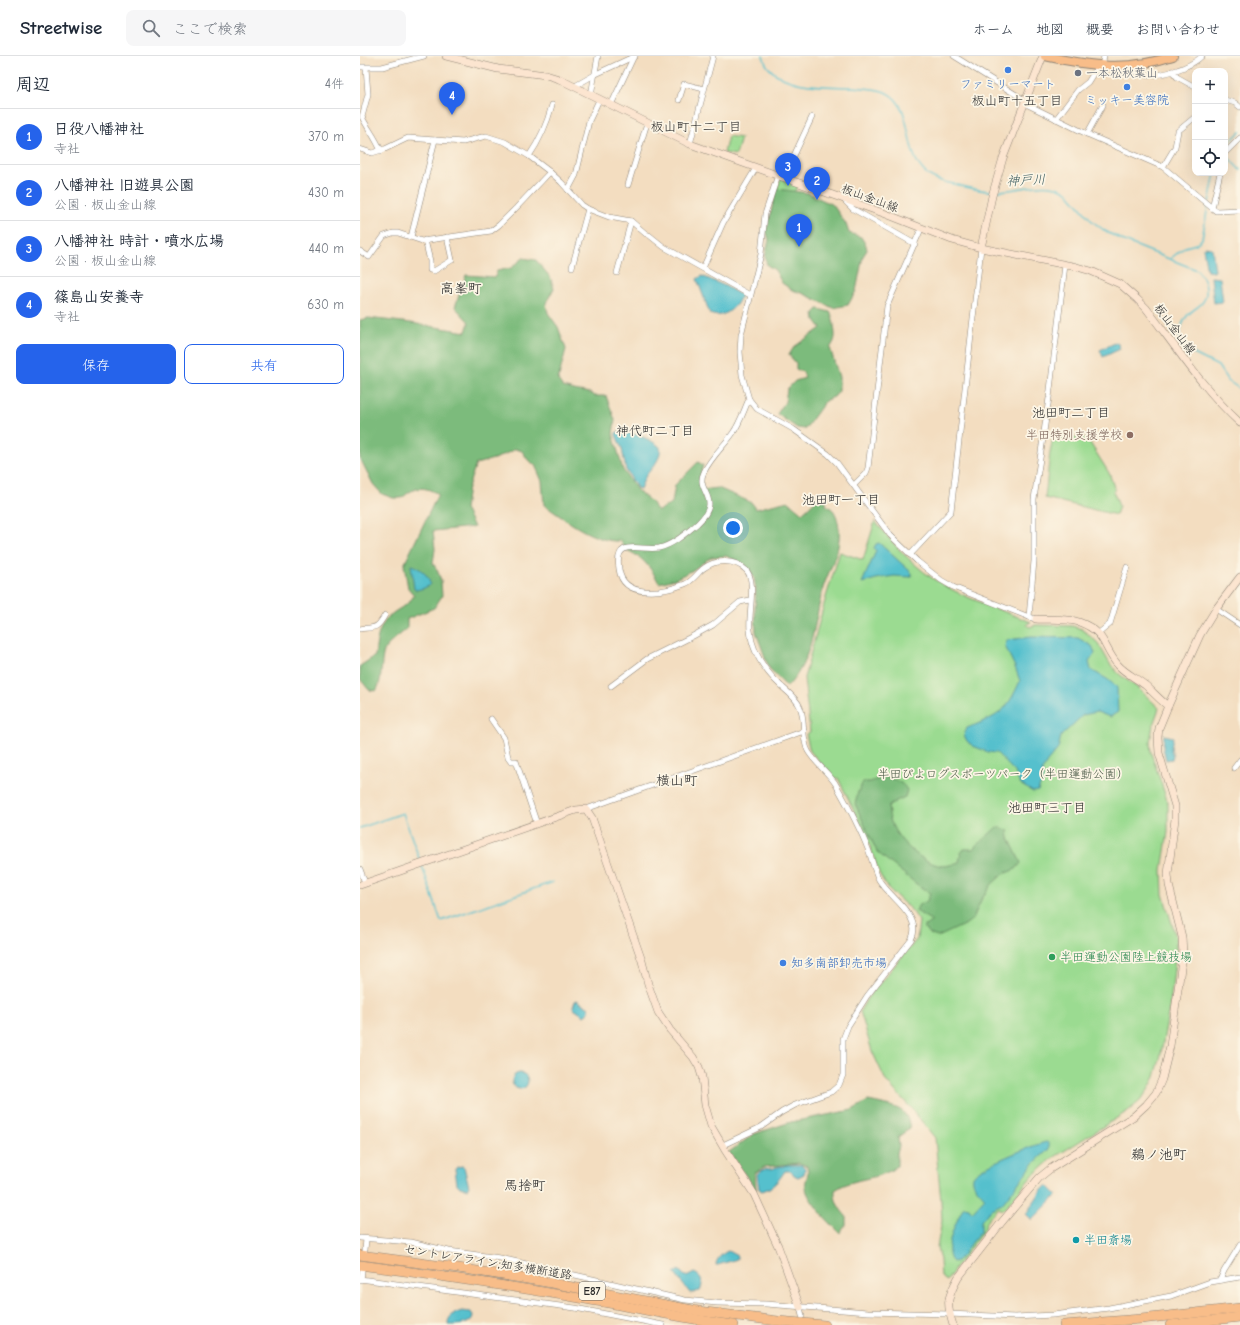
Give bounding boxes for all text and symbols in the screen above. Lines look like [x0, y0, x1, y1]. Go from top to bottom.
search box [126, 10, 406, 46]
text: Streetwise [20, 17, 102, 39]
icon: search [140, 17, 162, 39]
text: ここで検索 [172, 20, 247, 38]
text: ホーム [973, 21, 1014, 38]
text: 地図 [1036, 21, 1064, 38]
text: 概要 [1086, 21, 1114, 38]
text: お問い合わせ [1136, 21, 1220, 38]
marker: ファミリーマート [1003, 65, 1013, 75]
place label: 一本松秋葉山 [1086, 66, 1158, 80]
marker: 一本松秋葉山 [1073, 68, 1083, 78]
map controls [1192, 68, 1228, 176]
button: + [1192, 68, 1228, 104]
text: 周辺 [16, 75, 50, 94]
text: 4件 [325, 76, 344, 91]
place label: ファミリーマート [960, 77, 1056, 91]
pin: 4 [439, 82, 465, 115]
marker: ミッキー美容院 [1122, 82, 1132, 92]
district label: 板山町十五丁目 [971, 93, 1063, 108]
place label: ミッキー美容院 [1085, 93, 1169, 107]
button: − [1192, 104, 1228, 140]
district label: 板山町十二丁目 [650, 119, 742, 134]
text: 日役八幡神社 [54, 120, 144, 138]
text: 1 [26, 129, 32, 144]
text: 370 m [308, 129, 344, 144]
button: locate [1192, 140, 1228, 176]
text: 寺社 [54, 141, 80, 156]
pin: 3 [775, 153, 801, 186]
pin: 2 [804, 167, 830, 200]
water label: 神戸川 [1006, 171, 1046, 189]
text: 八幡神社 旧遊具公園 [54, 176, 194, 194]
street label: 板山金山線 [839, 181, 901, 215]
text: 2 [26, 185, 32, 200]
text: 430 m [308, 185, 344, 200]
text: 公園 · 板山金山線 [54, 197, 156, 212]
pin: 1 [786, 214, 812, 247]
text: 八幡神社 時計・噴水広場 [54, 232, 224, 250]
text: 3 [26, 241, 32, 256]
text: 440 m [308, 241, 344, 256]
text: 公園 · 板山金山線 [54, 253, 156, 268]
district label: 高峯町 [440, 280, 482, 297]
text: 篠島山安養寺 [54, 288, 144, 306]
text: 4 [26, 297, 32, 312]
text: 630 m [307, 297, 344, 312]
street label: 板山金山線 [1151, 301, 1199, 357]
text: 寺社 [54, 309, 80, 324]
button: 保存 [16, 344, 176, 384]
button: 共有 [184, 344, 344, 384]
district label: 池田町二丁目 [1032, 405, 1110, 420]
district label: 神代町二丁目 [616, 423, 694, 438]
place label: 半田特別支援学校 [1026, 428, 1122, 442]
marker: 半田特別支援学校 [1125, 430, 1135, 440]
district label: 池田町一丁目 [802, 492, 880, 507]
your location [723, 518, 743, 538]
park label: 半田ぴよログスポーツパーク（半田運動公園） [878, 767, 1128, 781]
district label: 横山町 [656, 772, 698, 789]
district label: 池田町三丁目 [1008, 800, 1086, 815]
place label: 半田運動公園陸上競技場 [1060, 950, 1192, 964]
marker: 半田運動公園陸上競技場 [1047, 952, 1057, 962]
place label: 知多南部卸売市場 [791, 956, 887, 970]
marker: 知多南部卸売市場 [778, 958, 788, 968]
district label: 鵜ノ池町 [1131, 1146, 1187, 1163]
district label: 馬捨町 [504, 1177, 546, 1194]
place label: 半田斎場 [1084, 1233, 1132, 1247]
marker: 半田斎場 [1071, 1235, 1081, 1245]
street label: セントレアライン;知多横断道路 [403, 1242, 573, 1282]
road number: E87 [579, 1282, 605, 1300]

